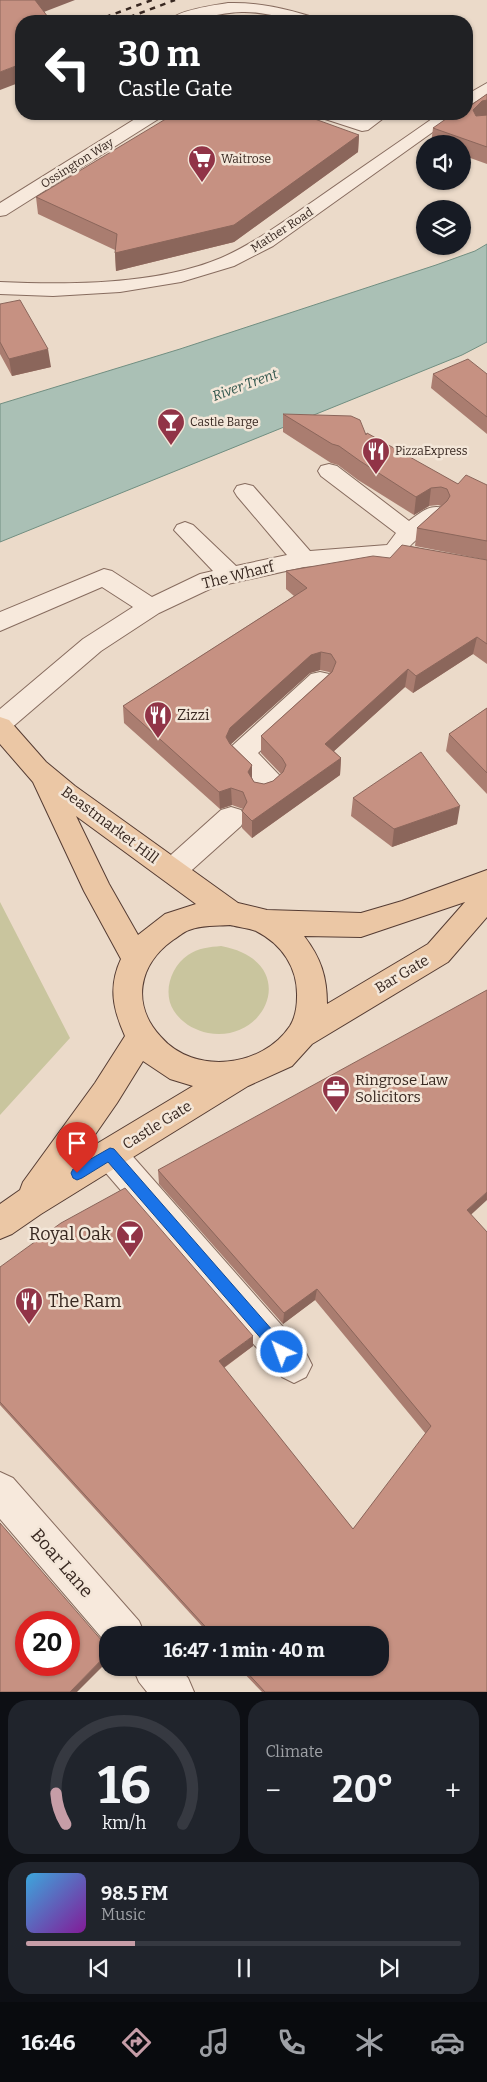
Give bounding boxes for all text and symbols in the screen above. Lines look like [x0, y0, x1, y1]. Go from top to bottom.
text: 30 m [118, 33, 200, 75]
icon: left [35, 35, 100, 100]
text: Castle Gate [118, 75, 232, 102]
street label: Ossington Way [38, 135, 116, 191]
map controls [416, 135, 471, 255]
button: sound [416, 135, 471, 190]
supermarket icon: Waitrose [187, 144, 217, 183]
place label: Waitrose [221, 152, 271, 166]
button: layers [416, 200, 471, 255]
street label: Mather Road [248, 205, 316, 255]
water label: River Trent [210, 365, 281, 405]
bar icon: Castle Barge [156, 407, 186, 446]
place label: Castle Barge [190, 415, 259, 429]
restaurant icon: PizzaExpress [361, 436, 391, 475]
place label: PizzaExpress [395, 444, 468, 458]
street label: The Wharf [200, 557, 278, 593]
restaurant icon: Zizzi [143, 700, 173, 739]
place label: Zizzi [177, 706, 210, 724]
street label: Beastmarket Hill [58, 783, 162, 867]
street label: Bar Gate [372, 951, 432, 997]
place label: Ringrose Law Solicitors [355, 1071, 449, 1106]
office icon: Ringrose Law Solicitors [321, 1074, 351, 1113]
street label: Castle Gate [119, 1097, 195, 1153]
pin [56, 1122, 98, 1173]
icon: arrive [63, 1129, 91, 1157]
bar icon: Royal Oak [115, 1219, 145, 1258]
place label: Royal Oak [29, 1223, 112, 1245]
restaurant icon: The Ram [14, 1286, 44, 1325]
place label: The Ram [48, 1290, 122, 1312]
position arrow [255, 1325, 307, 1377]
street label: Boar Lane [26, 1524, 98, 1602]
speed limit sign: 20 [15, 1611, 80, 1676]
text: 16:47 · 1 min · 40 m [163, 1639, 325, 1662]
text: Climate [266, 1742, 323, 1761]
text: 16 [97, 1754, 150, 1817]
text: 20° [332, 1766, 394, 1812]
text: − [266, 1774, 281, 1807]
text: + [445, 1774, 461, 1807]
text: km/h [102, 1812, 146, 1834]
text: 98.5 FM [101, 1882, 168, 1905]
text: Music [101, 1905, 146, 1924]
icon: previous [85, 1954, 113, 1982]
icon: pause [230, 1954, 258, 1982]
icon: next [375, 1954, 403, 1982]
icon: directions [119, 2025, 154, 2060]
icon: music [197, 2025, 232, 2060]
icon: phone [274, 2025, 309, 2060]
icon: climate [352, 2025, 387, 2060]
icon: car [430, 2025, 465, 2060]
text: 16:46 [21, 2029, 76, 2056]

